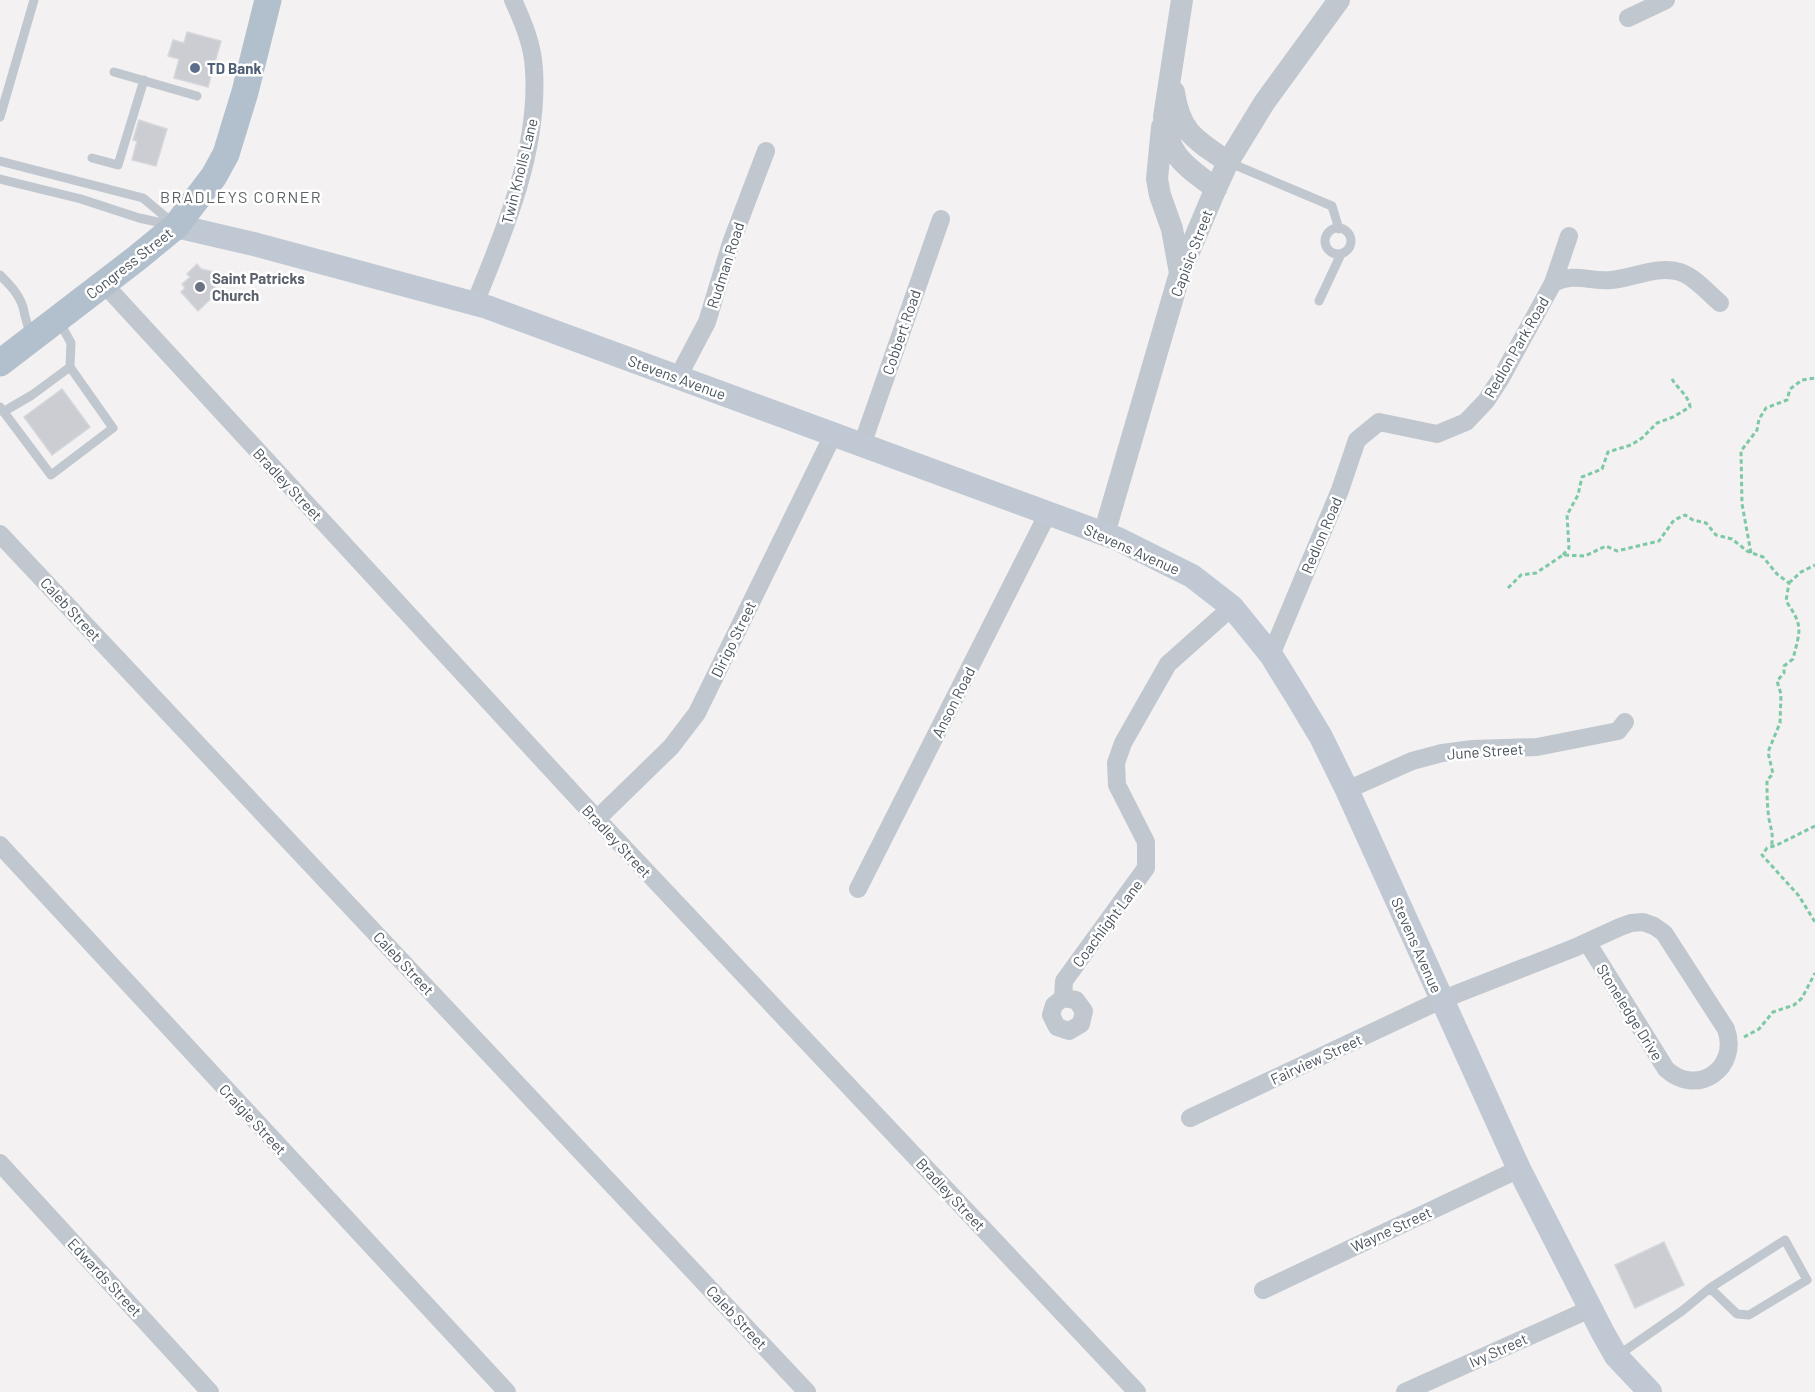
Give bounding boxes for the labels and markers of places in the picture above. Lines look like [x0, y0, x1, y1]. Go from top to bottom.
place label: TD Bank [207, 59, 261, 77]
marker: TD Bank [188, 61, 202, 75]
place label: Saint Patricks Church [212, 269, 305, 304]
marker: Saint Patricks Church [193, 280, 207, 294]

